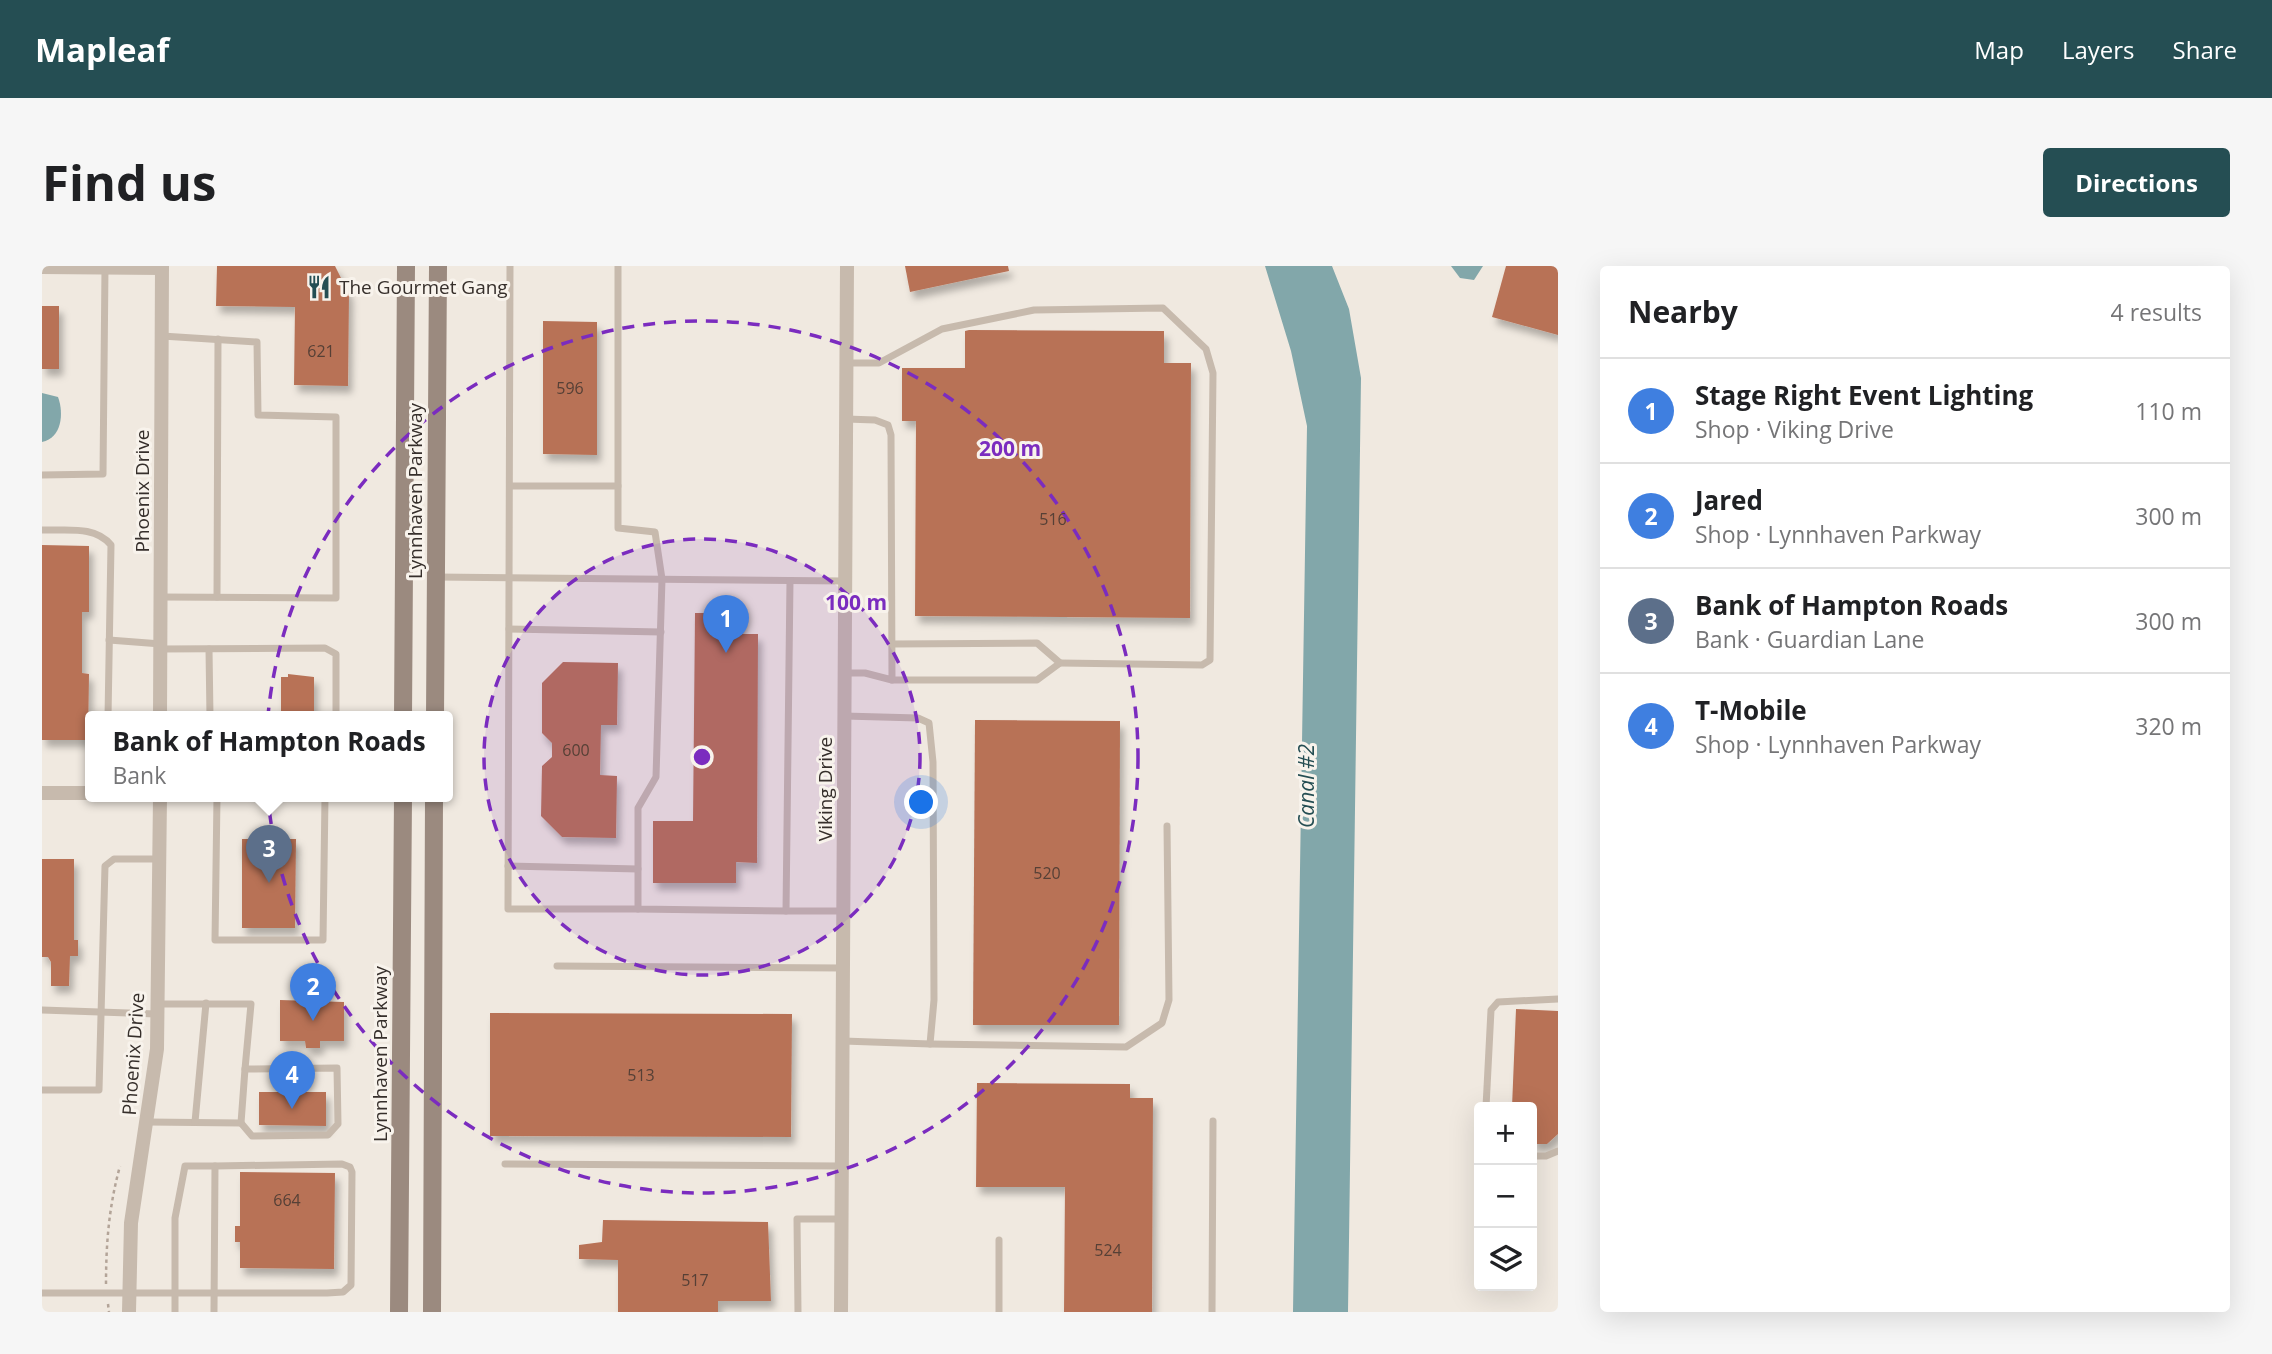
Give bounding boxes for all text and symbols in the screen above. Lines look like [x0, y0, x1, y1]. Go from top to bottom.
text: Mapleaf [35, 27, 169, 72]
text: Map [1974, 33, 2024, 66]
text: Layers [2062, 33, 2135, 66]
text: Share [2173, 33, 2237, 66]
button: Directions [2043, 148, 2230, 217]
text: Find us [42, 149, 216, 215]
restaurant icon: The Gourmet Gang [305, 273, 333, 301]
place label: The Gourmet Gang [339, 274, 508, 300]
text: Nearby [1628, 291, 1738, 332]
text: 4 results [2111, 296, 2202, 328]
house number: 621 [307, 340, 335, 362]
house number: 596 [556, 377, 584, 399]
text: Stage Right Event Lighting [1695, 377, 2033, 413]
text: 1 [1644, 395, 1658, 427]
text: 110 m [2135, 395, 2202, 427]
street label: Lynnhaven Parkway [402, 402, 428, 579]
text: Shop · Viking Drive [1695, 413, 1894, 445]
street label: Phoenix Drive [129, 429, 155, 553]
text: 200 m [979, 434, 1041, 462]
text: Jared [1695, 482, 1763, 518]
text: 2 [1644, 500, 1658, 532]
text: 300 m [2135, 500, 2202, 532]
house number: 516 [1039, 508, 1067, 530]
text: Shop · Lynnhaven Parkway [1695, 518, 1981, 550]
text: Bank of Hampton Roads [1695, 587, 2008, 623]
text: 100 m [825, 588, 887, 616]
pin: 1 [703, 595, 749, 653]
text: 3 [1644, 605, 1658, 637]
text: 300 m [2135, 605, 2202, 637]
text: Bank · Guardian Lane [1695, 623, 1924, 655]
text: T-Mobile [1695, 692, 1807, 728]
text: 4 [1644, 710, 1658, 742]
text: 320 m [2135, 710, 2202, 742]
popup [85, 711, 453, 802]
text: Bank of Hampton Roads [112, 723, 426, 759]
text: Shop · Lynnhaven Parkway [1695, 728, 1981, 760]
street label: Viking Drive [812, 737, 838, 841]
house number: 600 [562, 739, 590, 761]
water label: Canal #2 [1292, 744, 1320, 828]
centre of rings [690, 745, 714, 769]
text: Bank [112, 759, 166, 791]
your location [904, 785, 938, 819]
pin: 3 [246, 825, 292, 883]
house number: 520 [1033, 862, 1061, 884]
pin: 2 [290, 963, 336, 1021]
street label: Lynnhaven Parkway [367, 965, 393, 1142]
street label: Phoenix Drive [116, 992, 150, 1116]
pin: 4 [269, 1051, 315, 1109]
house number: 513 [627, 1064, 655, 1086]
map controls [1474, 1102, 1537, 1291]
button: + [1474, 1102, 1537, 1165]
button: − [1474, 1165, 1537, 1228]
house number: 664 [273, 1189, 301, 1211]
button: layers [1474, 1228, 1537, 1291]
house number: 524 [1094, 1239, 1122, 1261]
house number: 517 [681, 1269, 709, 1291]

